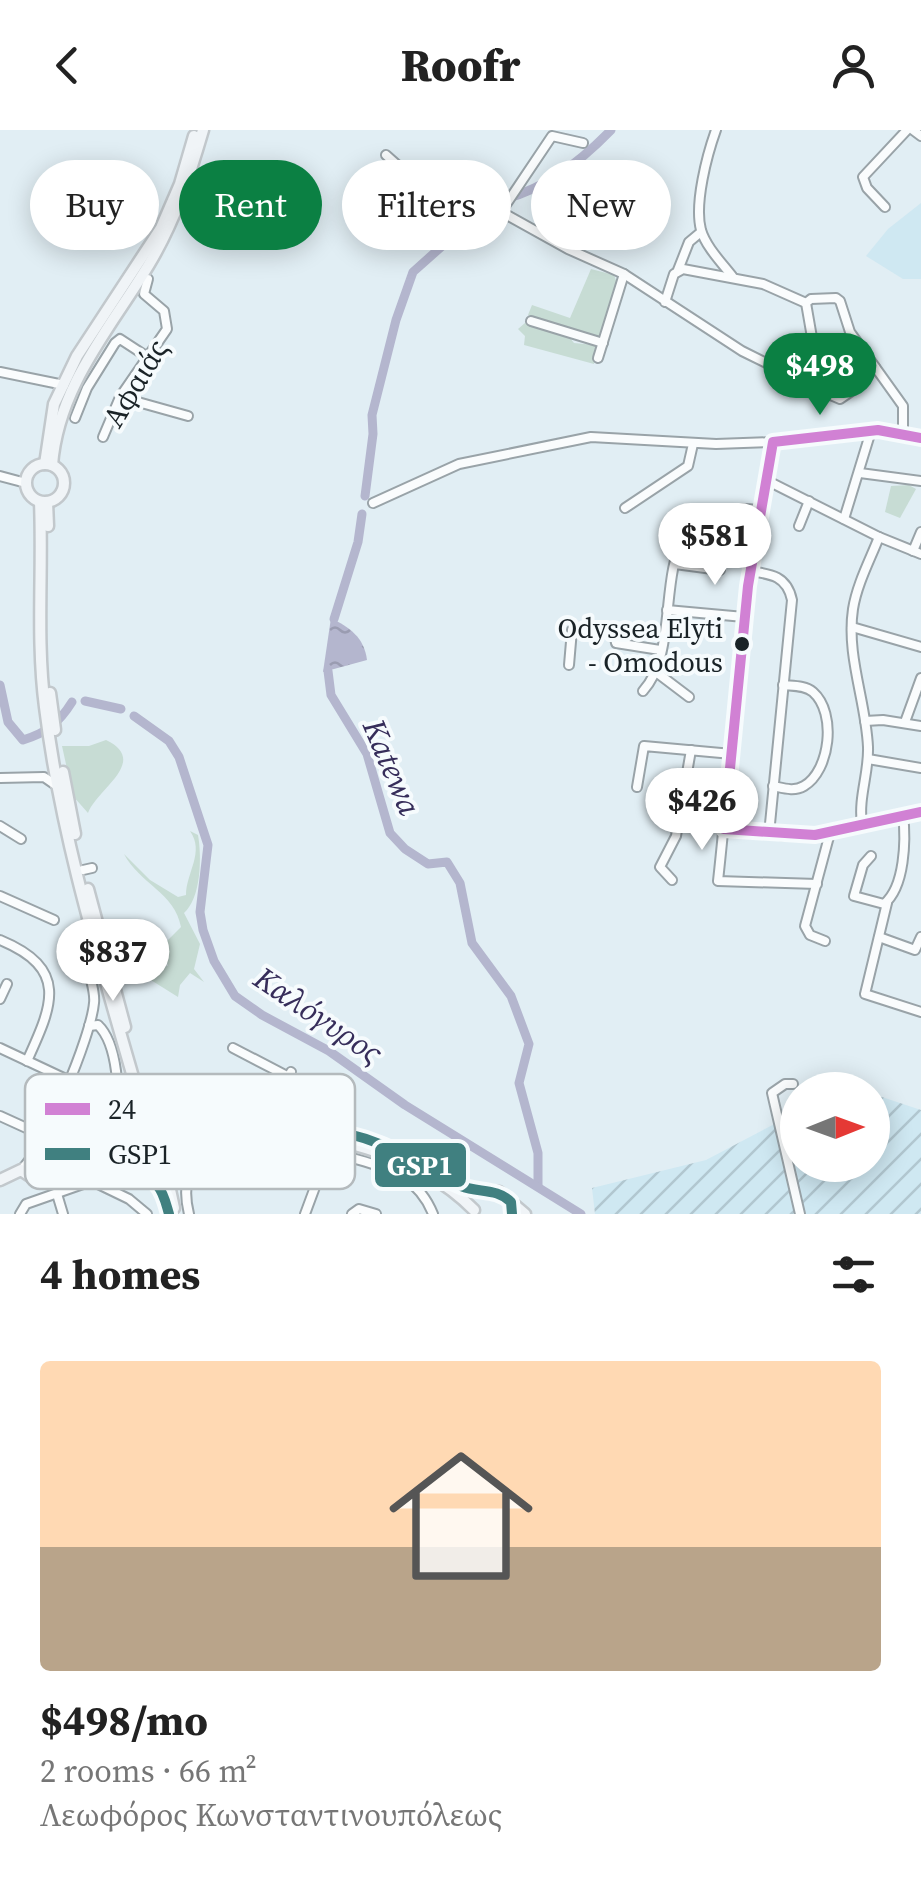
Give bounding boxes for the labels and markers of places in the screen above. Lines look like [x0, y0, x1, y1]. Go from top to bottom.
pin: $498 [761, 333, 879, 418]
pin: $581 [656, 503, 774, 588]
place label: Odyssea Elyti - Omodous [557, 609, 723, 681]
marker: Odyssea Elyti - Omodous [732, 634, 752, 654]
pin: $426 [643, 768, 761, 853]
pin: $837 [54, 919, 172, 1004]

